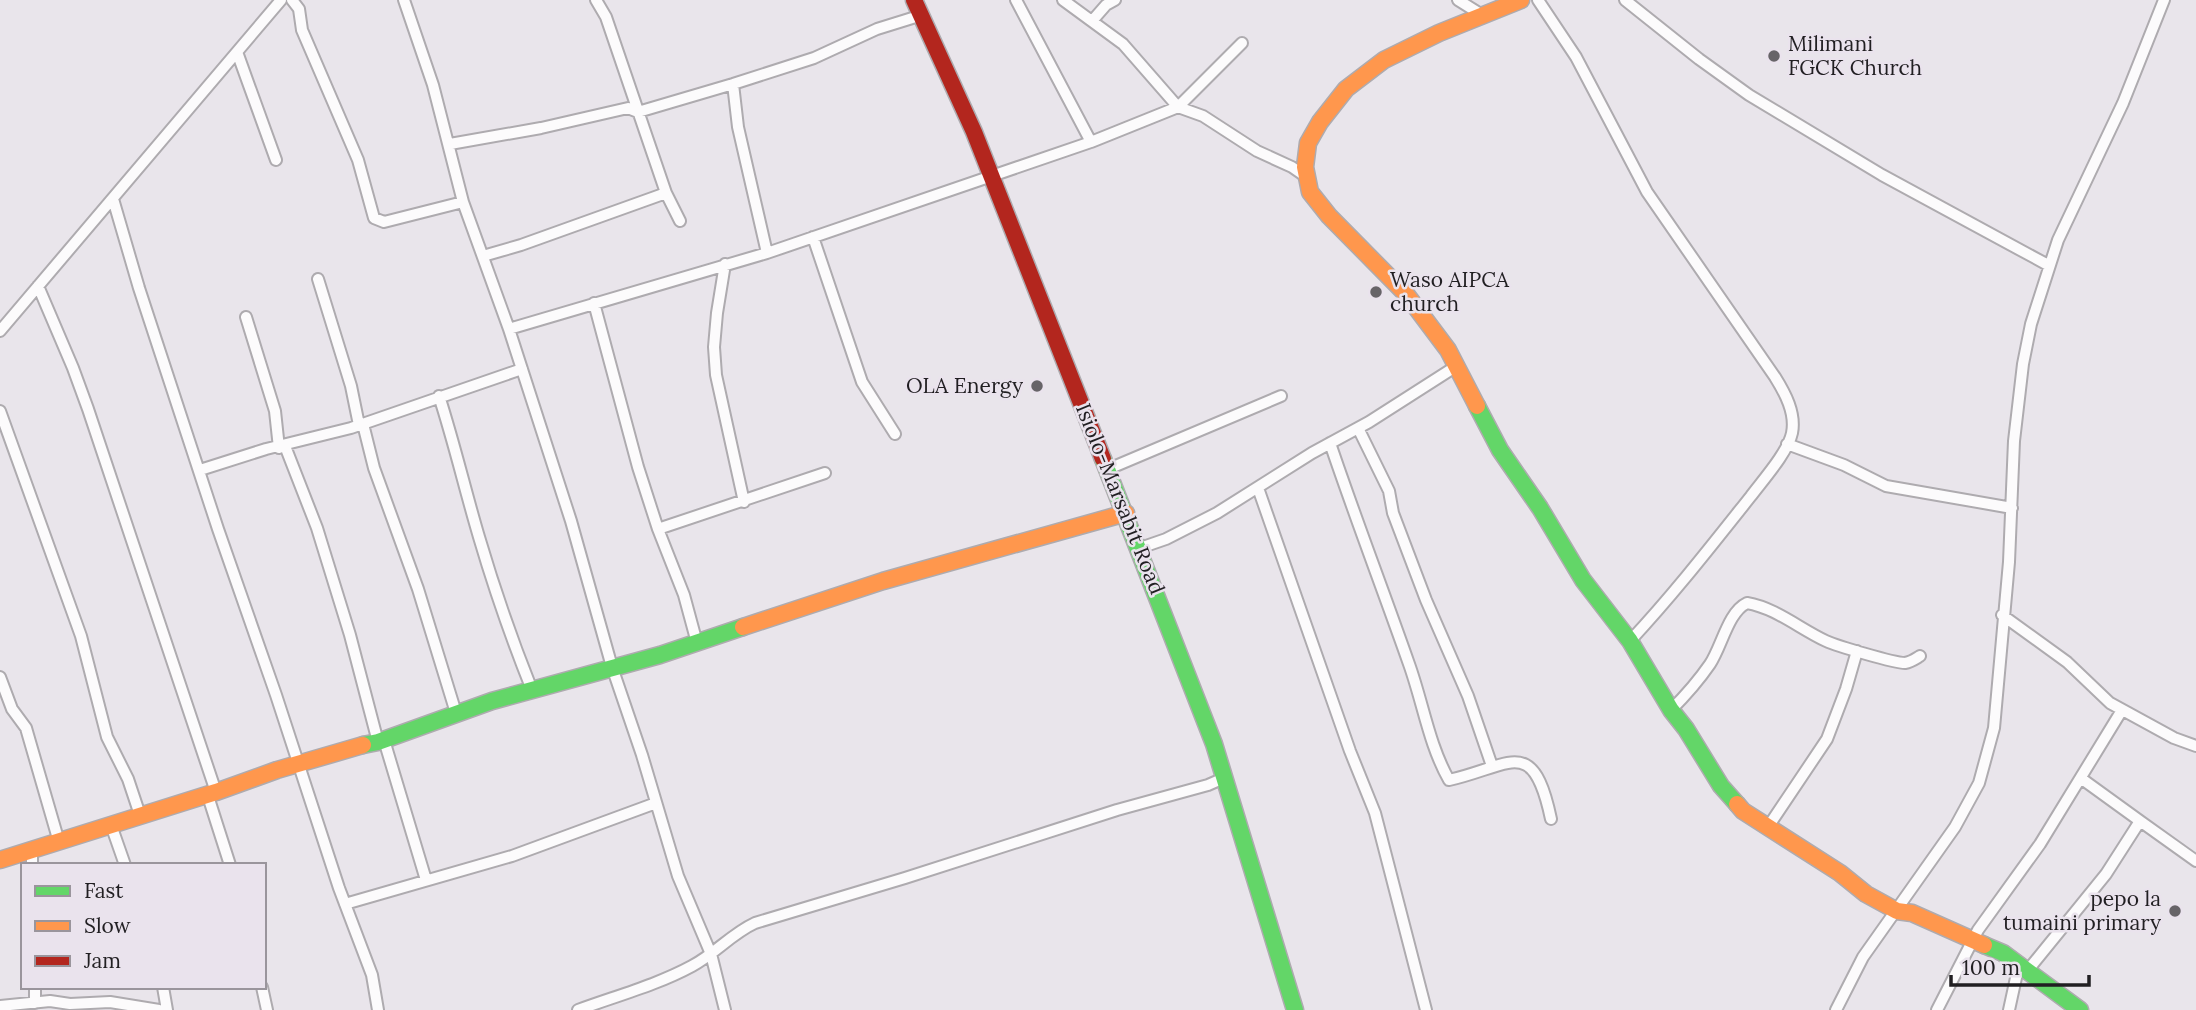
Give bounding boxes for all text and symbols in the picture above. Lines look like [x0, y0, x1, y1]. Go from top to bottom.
place label: Milimani FGCK Church [1788, 30, 1922, 81]
marker: Milimani FGCK Church [1766, 48, 1782, 64]
place label: Waso AIPCA church [1390, 266, 1510, 317]
marker: Waso AIPCA church [1368, 284, 1384, 300]
place label: OLA Energy [906, 372, 1023, 399]
marker: OLA Energy [1029, 378, 1045, 394]
street label: Isiolo-Marsabit Road [1070, 400, 1171, 598]
legend [21, 863, 266, 989]
text: Fast [84, 877, 124, 904]
place label: pepo la tumaini primary [2003, 885, 2161, 936]
marker: pepo la tumaini primary [2167, 903, 2183, 919]
text: Slow [84, 912, 131, 939]
scale bar [1951, 944, 2089, 988]
text: Jam [83, 947, 121, 974]
text: 100 m [1962, 954, 2020, 981]

